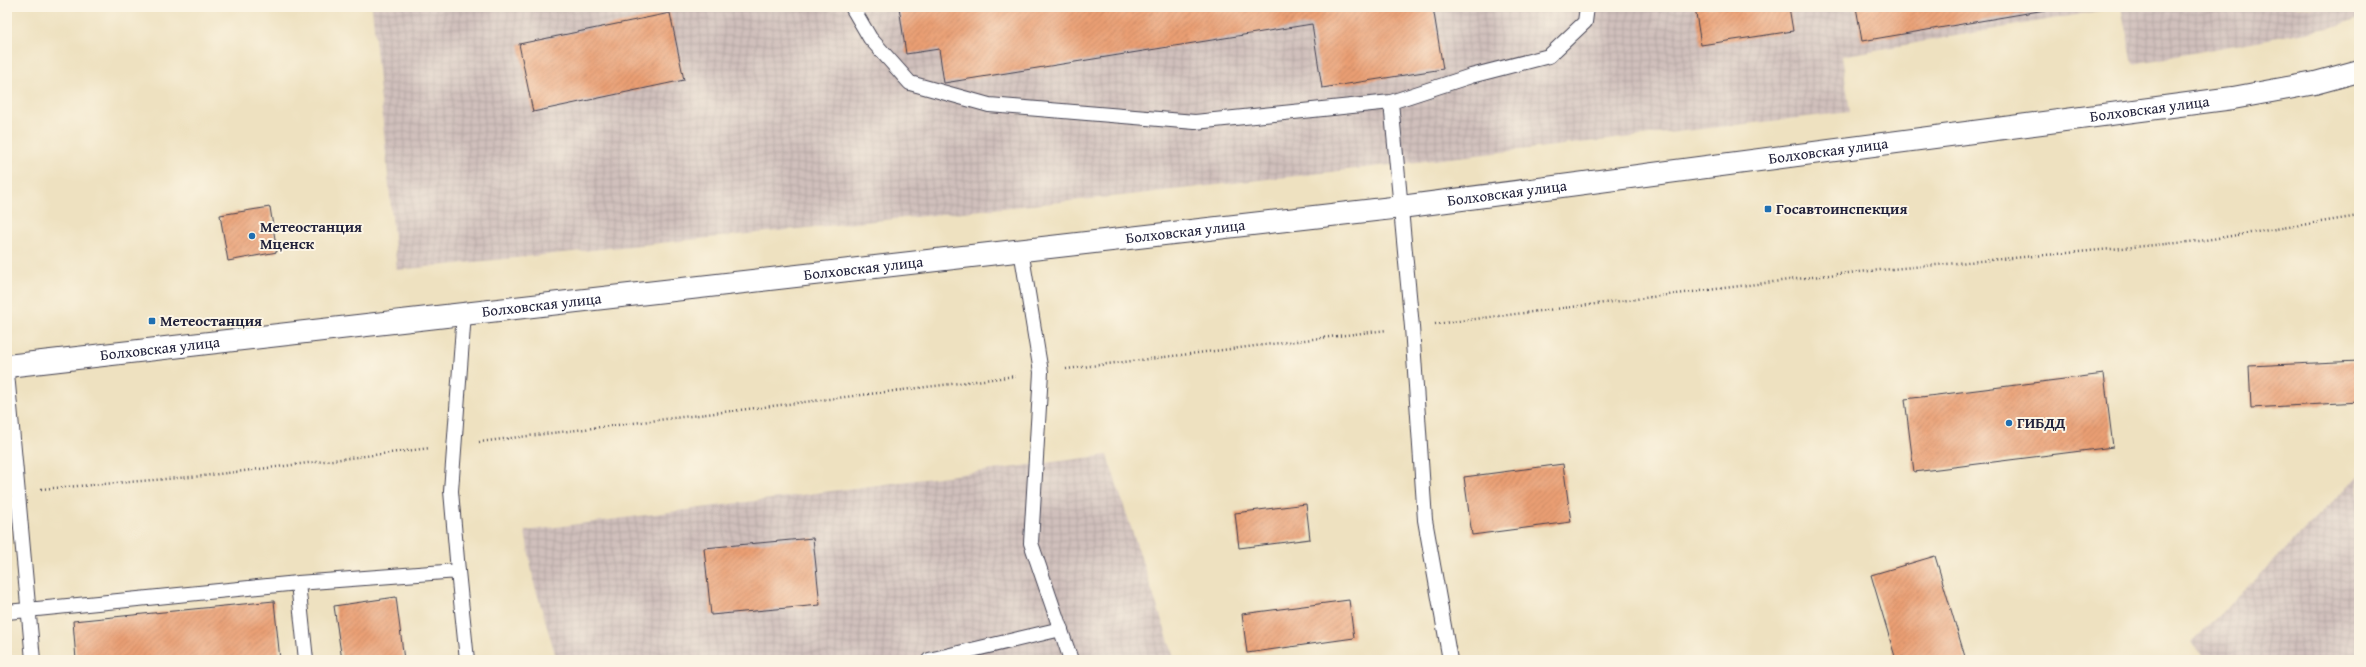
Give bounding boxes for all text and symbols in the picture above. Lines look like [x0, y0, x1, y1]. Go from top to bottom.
street label: Болховская улица [2089, 90, 2211, 127]
street label: Болховская улица [1767, 132, 1890, 169]
street label: Болховская улица [1446, 174, 1569, 211]
place label: Госавтоинспекция [1776, 198, 1908, 219]
marker: Госавтоинспекция [1763, 204, 1773, 214]
street label: Болховская улица [1124, 214, 1247, 248]
place label: Метеостанция Мценск [260, 216, 362, 254]
marker: Метеостанция Мценск [247, 231, 257, 241]
street label: Болховская улица [802, 250, 925, 285]
street label: Болховская улица [481, 287, 603, 322]
place label: Метеостанция [160, 310, 262, 331]
marker: Метеостанция [147, 316, 157, 326]
street label: Болховская улица [99, 331, 222, 365]
place label: ГИБДД [2017, 412, 2066, 433]
marker: ГИБДД [2004, 418, 2014, 428]

